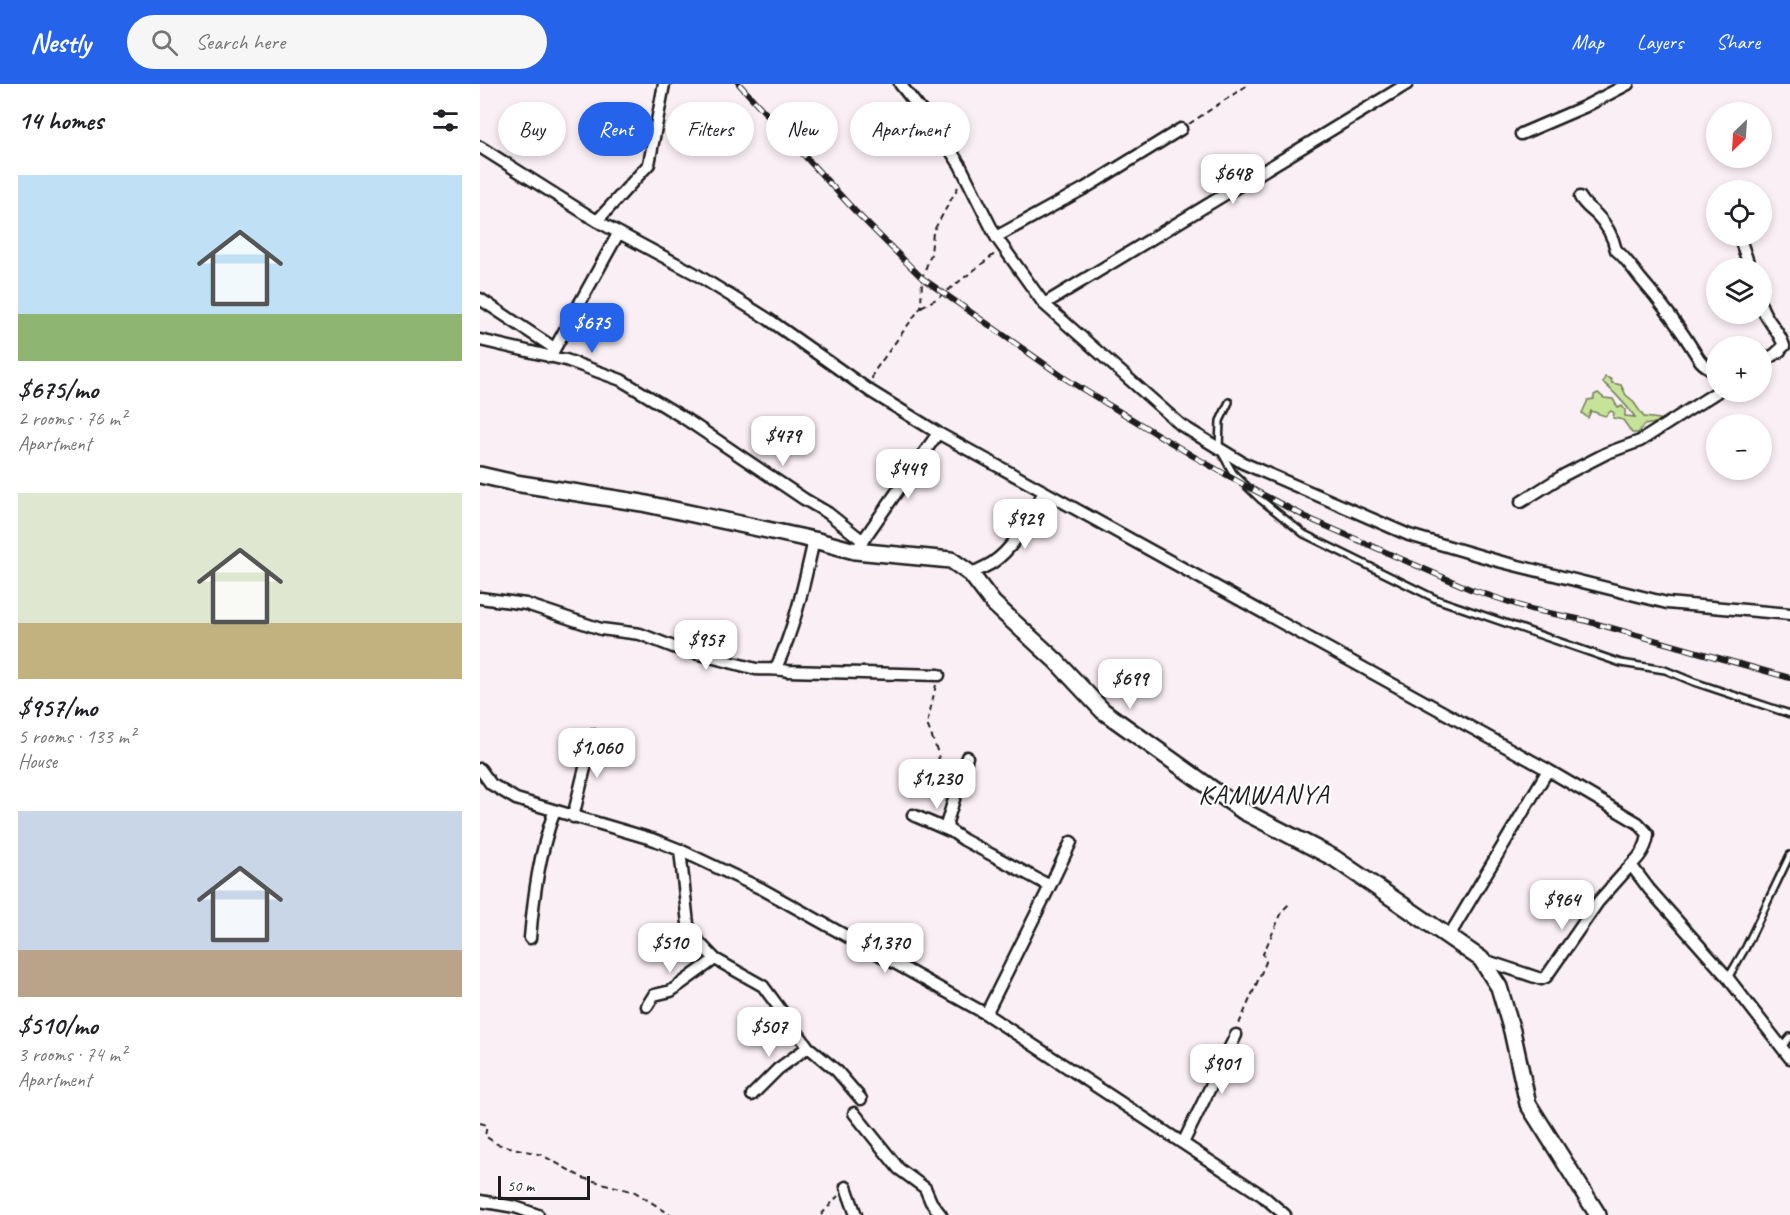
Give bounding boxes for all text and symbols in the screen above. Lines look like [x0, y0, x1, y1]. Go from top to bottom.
search box [127, 15, 547, 69]
text: Nestly [30, 25, 91, 60]
icon: search [148, 26, 181, 59]
text: Search here [196, 28, 285, 56]
text: Map [1571, 29, 1604, 55]
text: Layers [1637, 29, 1683, 55]
text: Share [1716, 29, 1760, 55]
chip: Buy [498, 102, 566, 156]
chip: Rent [578, 102, 654, 156]
chip: Filters [666, 102, 754, 156]
chip: New [766, 102, 838, 156]
chip: Apartment [850, 102, 970, 156]
north arrow [1706, 102, 1772, 168]
map controls [1706, 102, 1772, 480]
text: 14 homes [18, 104, 103, 137]
icon: filters [429, 104, 462, 137]
pin: $648 [1197, 154, 1269, 205]
text: $648 [1215, 161, 1251, 186]
button: locate [1706, 180, 1772, 246]
icon: home [186, 214, 294, 322]
button: layers [1706, 258, 1772, 324]
pin: $675 [556, 303, 628, 354]
text: $675 [574, 310, 610, 335]
button: + [1706, 336, 1772, 402]
text: $675/mo [18, 373, 98, 406]
text: 2 rooms · 76 m² [18, 406, 126, 431]
button: − [1706, 414, 1772, 480]
pin: $479 [747, 416, 819, 467]
text: $479 [765, 423, 801, 448]
text: Apartment [18, 431, 91, 456]
pin: $449 [872, 449, 944, 500]
text: $449 [890, 456, 926, 481]
pin: $929 [989, 499, 1061, 550]
text: $929 [1007, 506, 1043, 531]
icon: home [186, 532, 294, 640]
pin: $957 [670, 620, 742, 671]
text: $957 [688, 627, 724, 652]
pin: $699 [1094, 659, 1166, 710]
text: $699 [1112, 666, 1148, 691]
text: $957/mo [18, 691, 97, 724]
text: 5 rooms · 133 m² [18, 724, 135, 749]
pin: $1,060 [548, 728, 646, 779]
text: $1,060 [572, 735, 622, 760]
text: House [18, 749, 57, 774]
pin: $1,230 [888, 759, 986, 810]
text: $1,230 [913, 766, 961, 791]
district label: KAMWANYA [1198, 777, 1330, 811]
icon: home [186, 850, 294, 958]
pin: $964 [1526, 880, 1598, 931]
text: $964 [1544, 887, 1580, 912]
pin: $510 [634, 923, 706, 974]
pin: $1,370 [836, 923, 934, 974]
text: $510 [652, 930, 688, 955]
text: $1,370 [861, 930, 909, 955]
pin: $507 [733, 1007, 805, 1058]
text: $510/mo [18, 1009, 98, 1042]
text: $507 [751, 1014, 787, 1039]
text: 3 rooms · 74 m² [18, 1042, 126, 1067]
pin: $901 [1186, 1044, 1258, 1095]
text: $901 [1204, 1051, 1240, 1076]
text: Apartment [18, 1067, 91, 1092]
scale bar [498, 1173, 590, 1200]
text: 50 m [507, 1176, 534, 1196]

